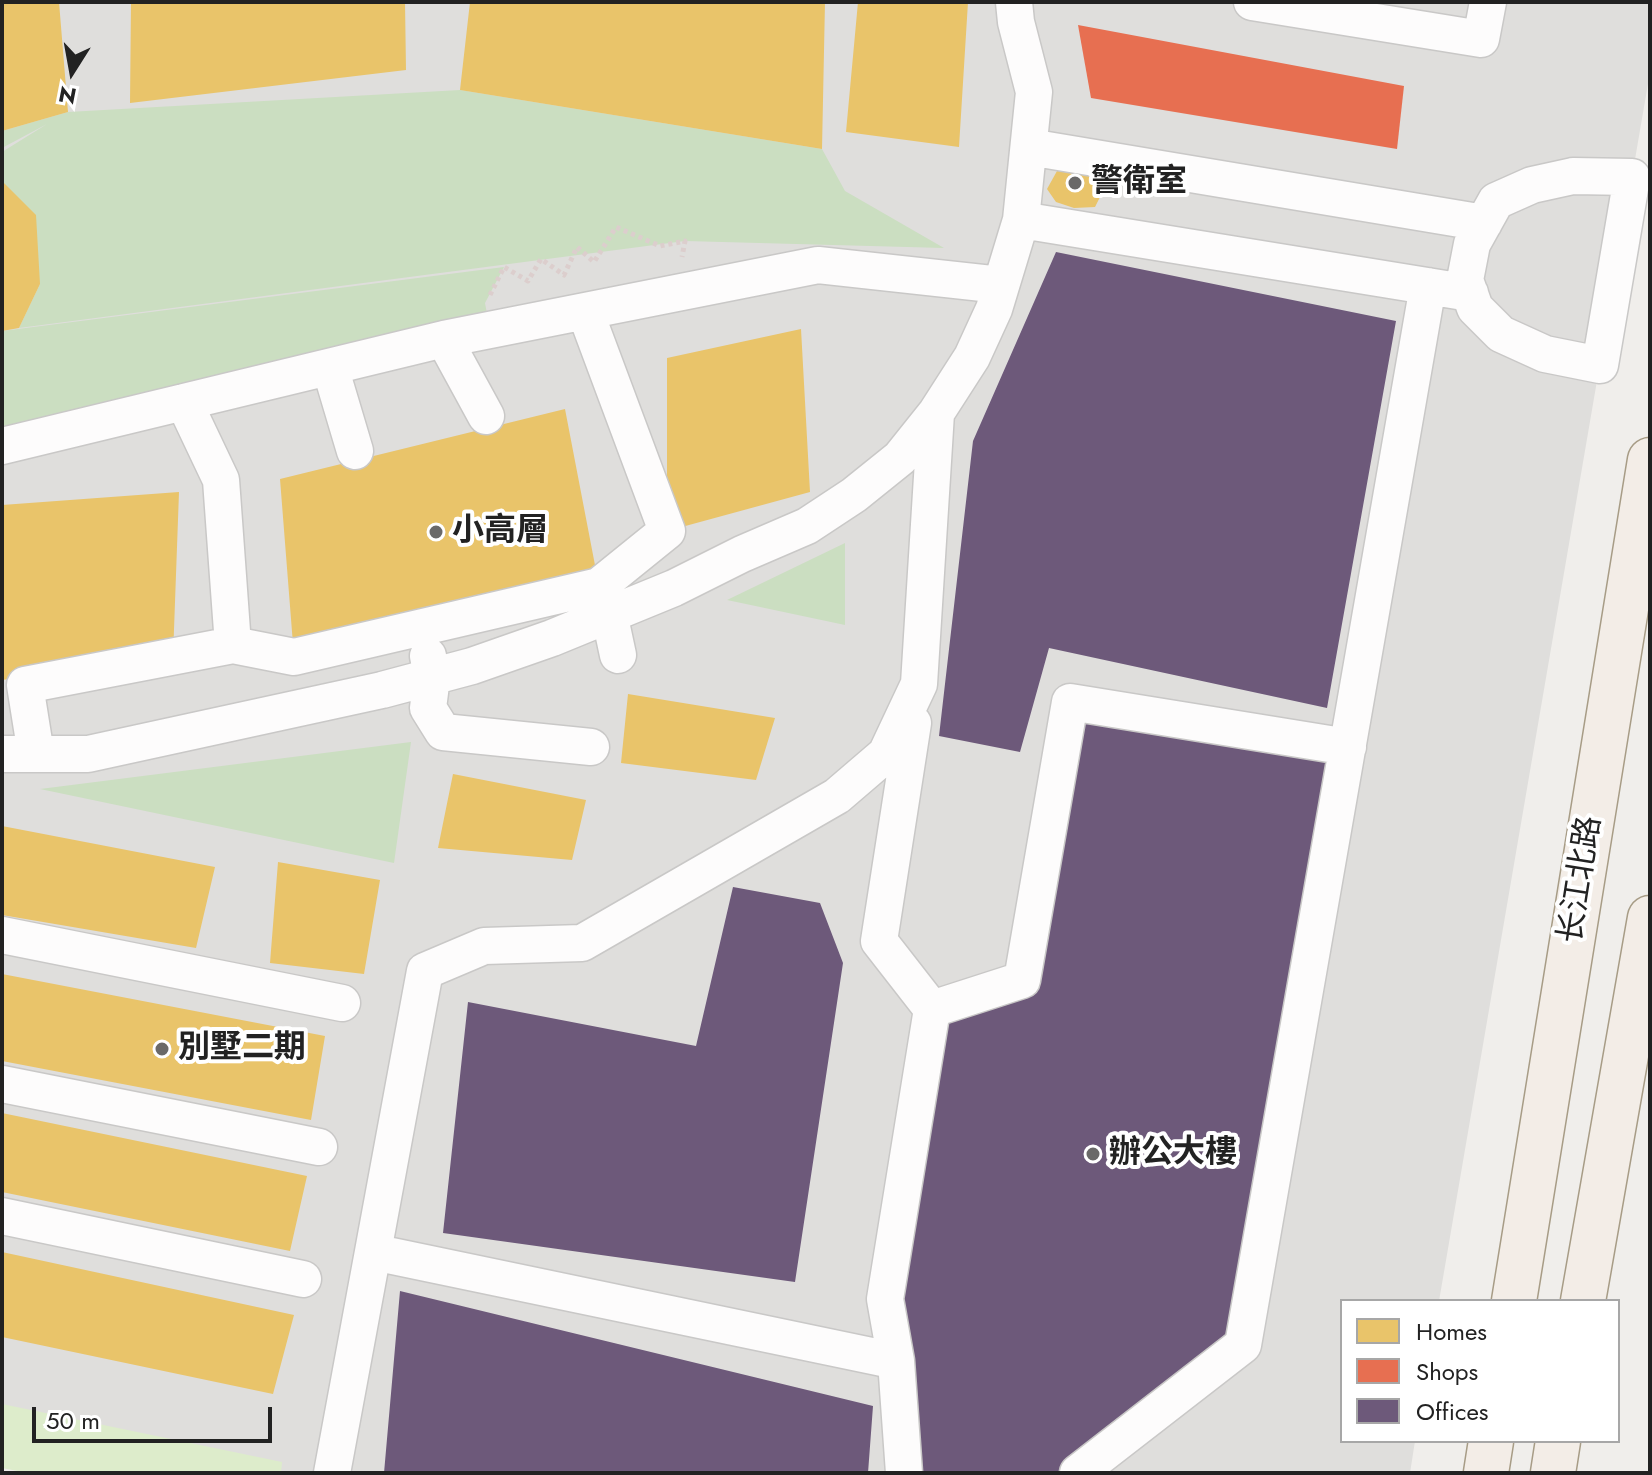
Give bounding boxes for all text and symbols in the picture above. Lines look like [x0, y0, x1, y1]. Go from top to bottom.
north arrow [32, 32, 112, 112]
text: N [56, 78, 79, 113]
place label: 警衛室 [1091, 164, 1187, 202]
marker: 警衛室 [1066, 174, 1084, 192]
place label: 小高層 [452, 513, 548, 551]
marker: 小高層 [427, 523, 445, 541]
street label: 长江北路 [1553, 814, 1611, 946]
place label: 別墅二期 [178, 1030, 306, 1068]
marker: 別墅二期 [153, 1040, 171, 1058]
place label: 辦公大樓 [1109, 1135, 1237, 1173]
marker: 辦公大樓 [1084, 1145, 1102, 1163]
legend [1340, 1299, 1620, 1443]
text: Homes [1416, 1314, 1487, 1349]
text: Shops [1416, 1354, 1478, 1389]
scale bar [36, 1391, 276, 1441]
text: Offices [1416, 1394, 1488, 1429]
text: 50 m [46, 1403, 100, 1438]

